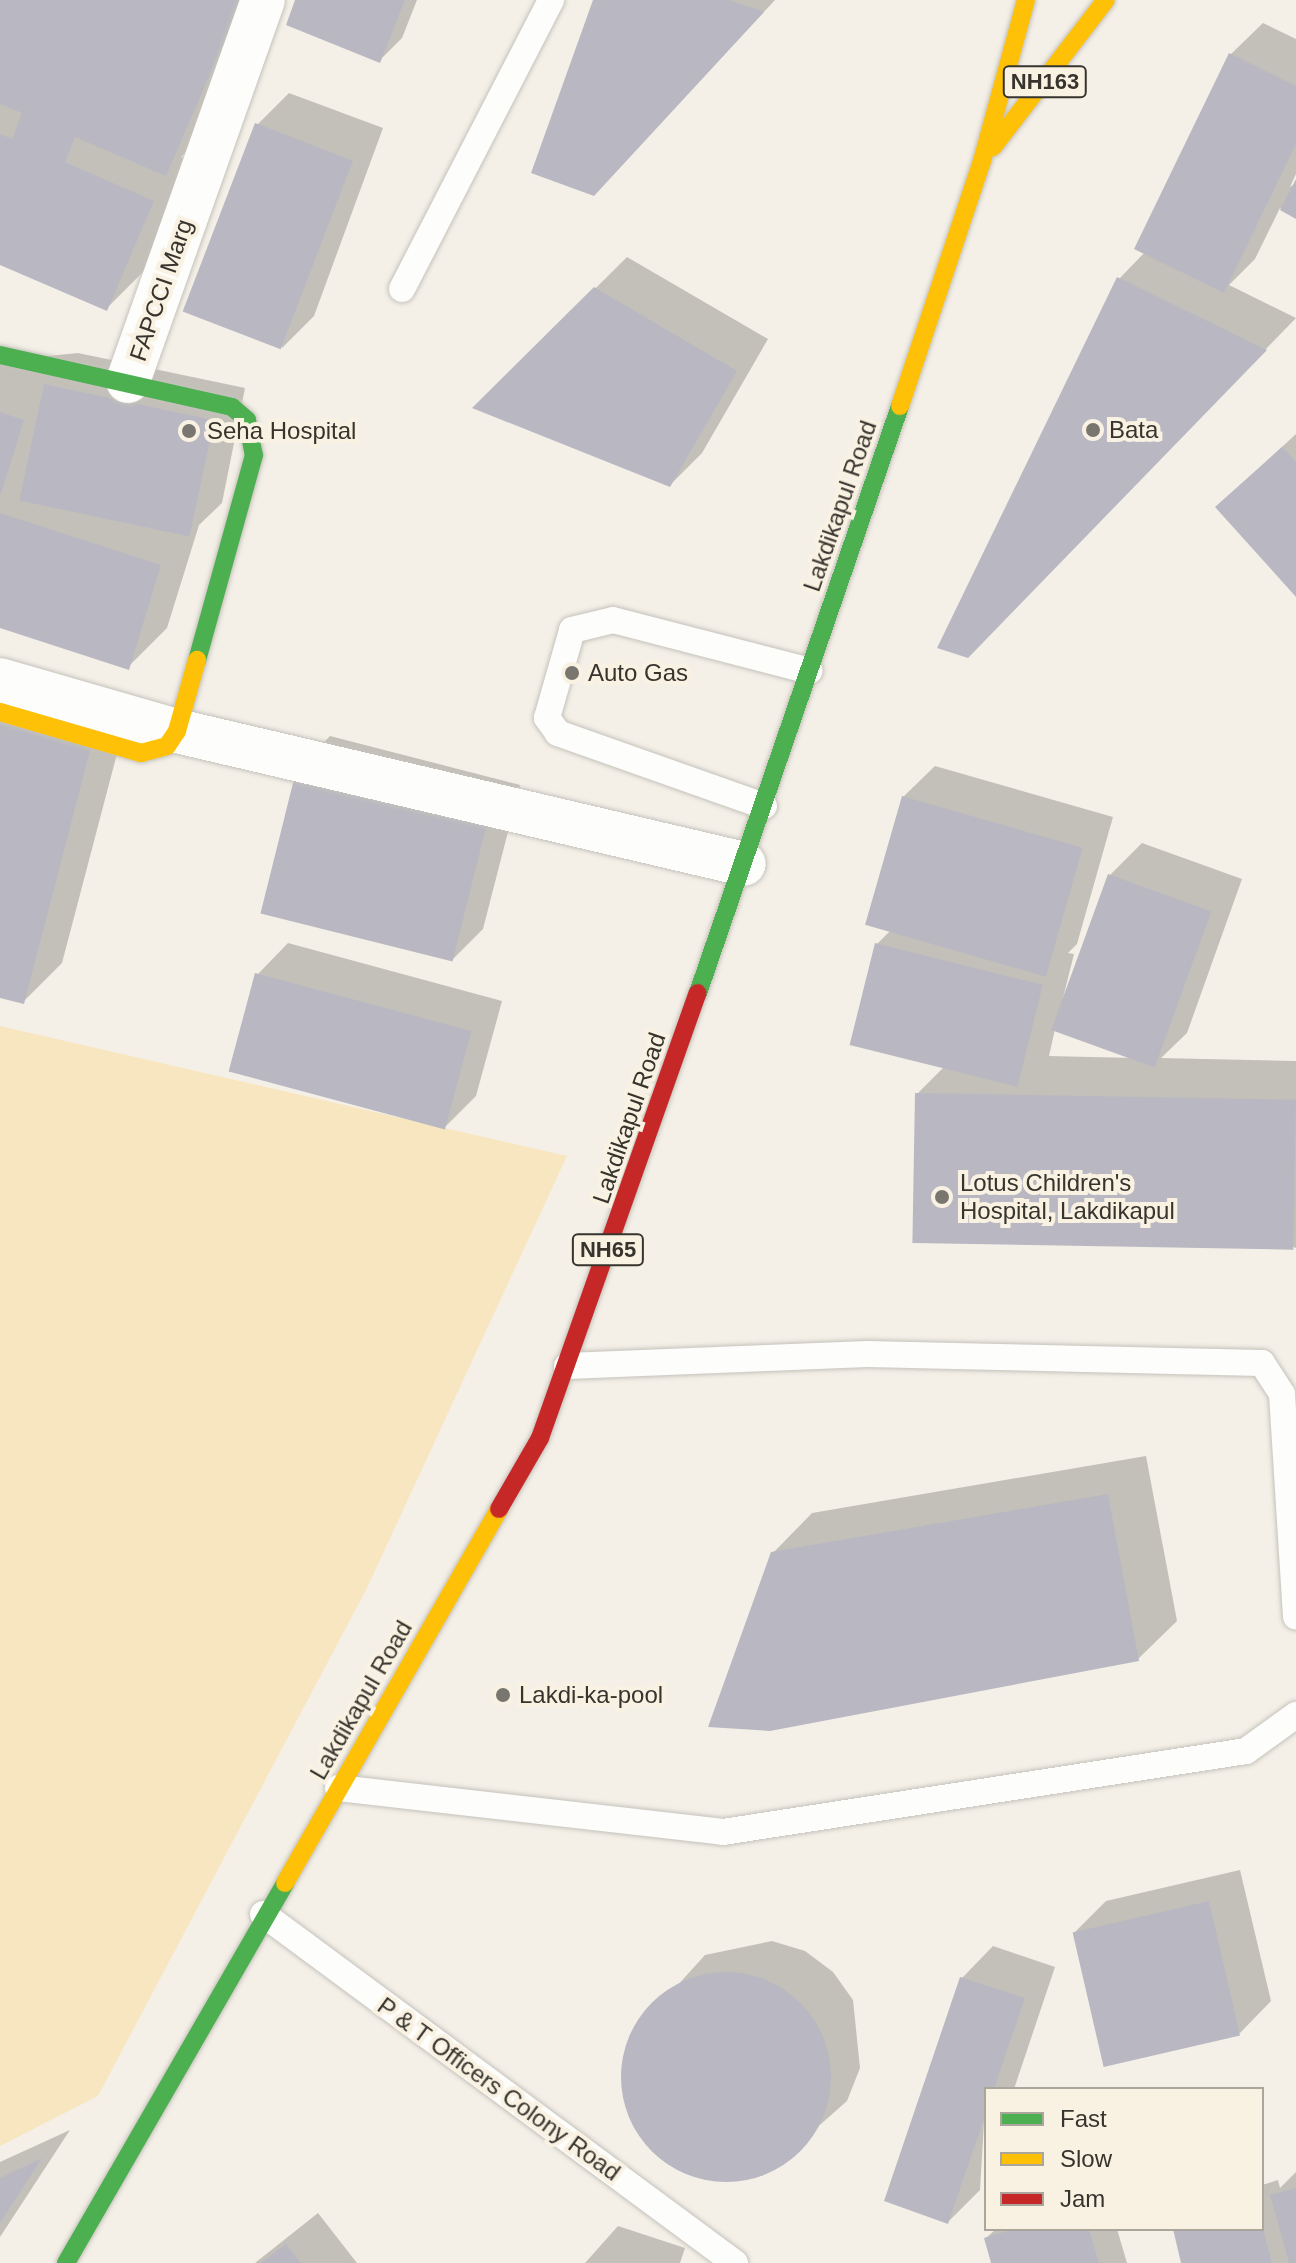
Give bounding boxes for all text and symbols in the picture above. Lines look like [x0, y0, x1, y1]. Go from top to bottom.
road number: NH163 [1001, 64, 1089, 100]
street label: FAPCCI Marg [123, 215, 199, 365]
place label: Bata [1109, 416, 1158, 444]
place label: Seha Hospital [207, 417, 356, 445]
street label: Lakdikapul Road [797, 417, 883, 595]
marker: Seha Hospital [178, 420, 200, 442]
marker: Bata [1084, 421, 1102, 439]
place label: Auto Gas [588, 659, 688, 687]
marker: Auto Gas [563, 664, 581, 682]
street label: Lakdikapul Road [586, 1029, 672, 1207]
place label: Lotus Children's Hospital, Lakdikapul [960, 1169, 1175, 1225]
marker: Lotus Children's Hospital, Lakdikapul [931, 1186, 953, 1208]
road number: NH65 [570, 1232, 646, 1268]
street label: Lakdikapul Road [304, 1615, 418, 1785]
place label: Lakdi-ka-pool [519, 1681, 663, 1709]
marker: Lakdi-ka-pool [494, 1686, 512, 1704]
street label: P & T Officers Colony Road [371, 1991, 627, 2187]
legend [984, 2087, 1264, 2231]
text: Fast [1060, 2105, 1107, 2132]
text: Slow [1060, 2145, 1112, 2172]
text: Jam [1060, 2185, 1105, 2212]

